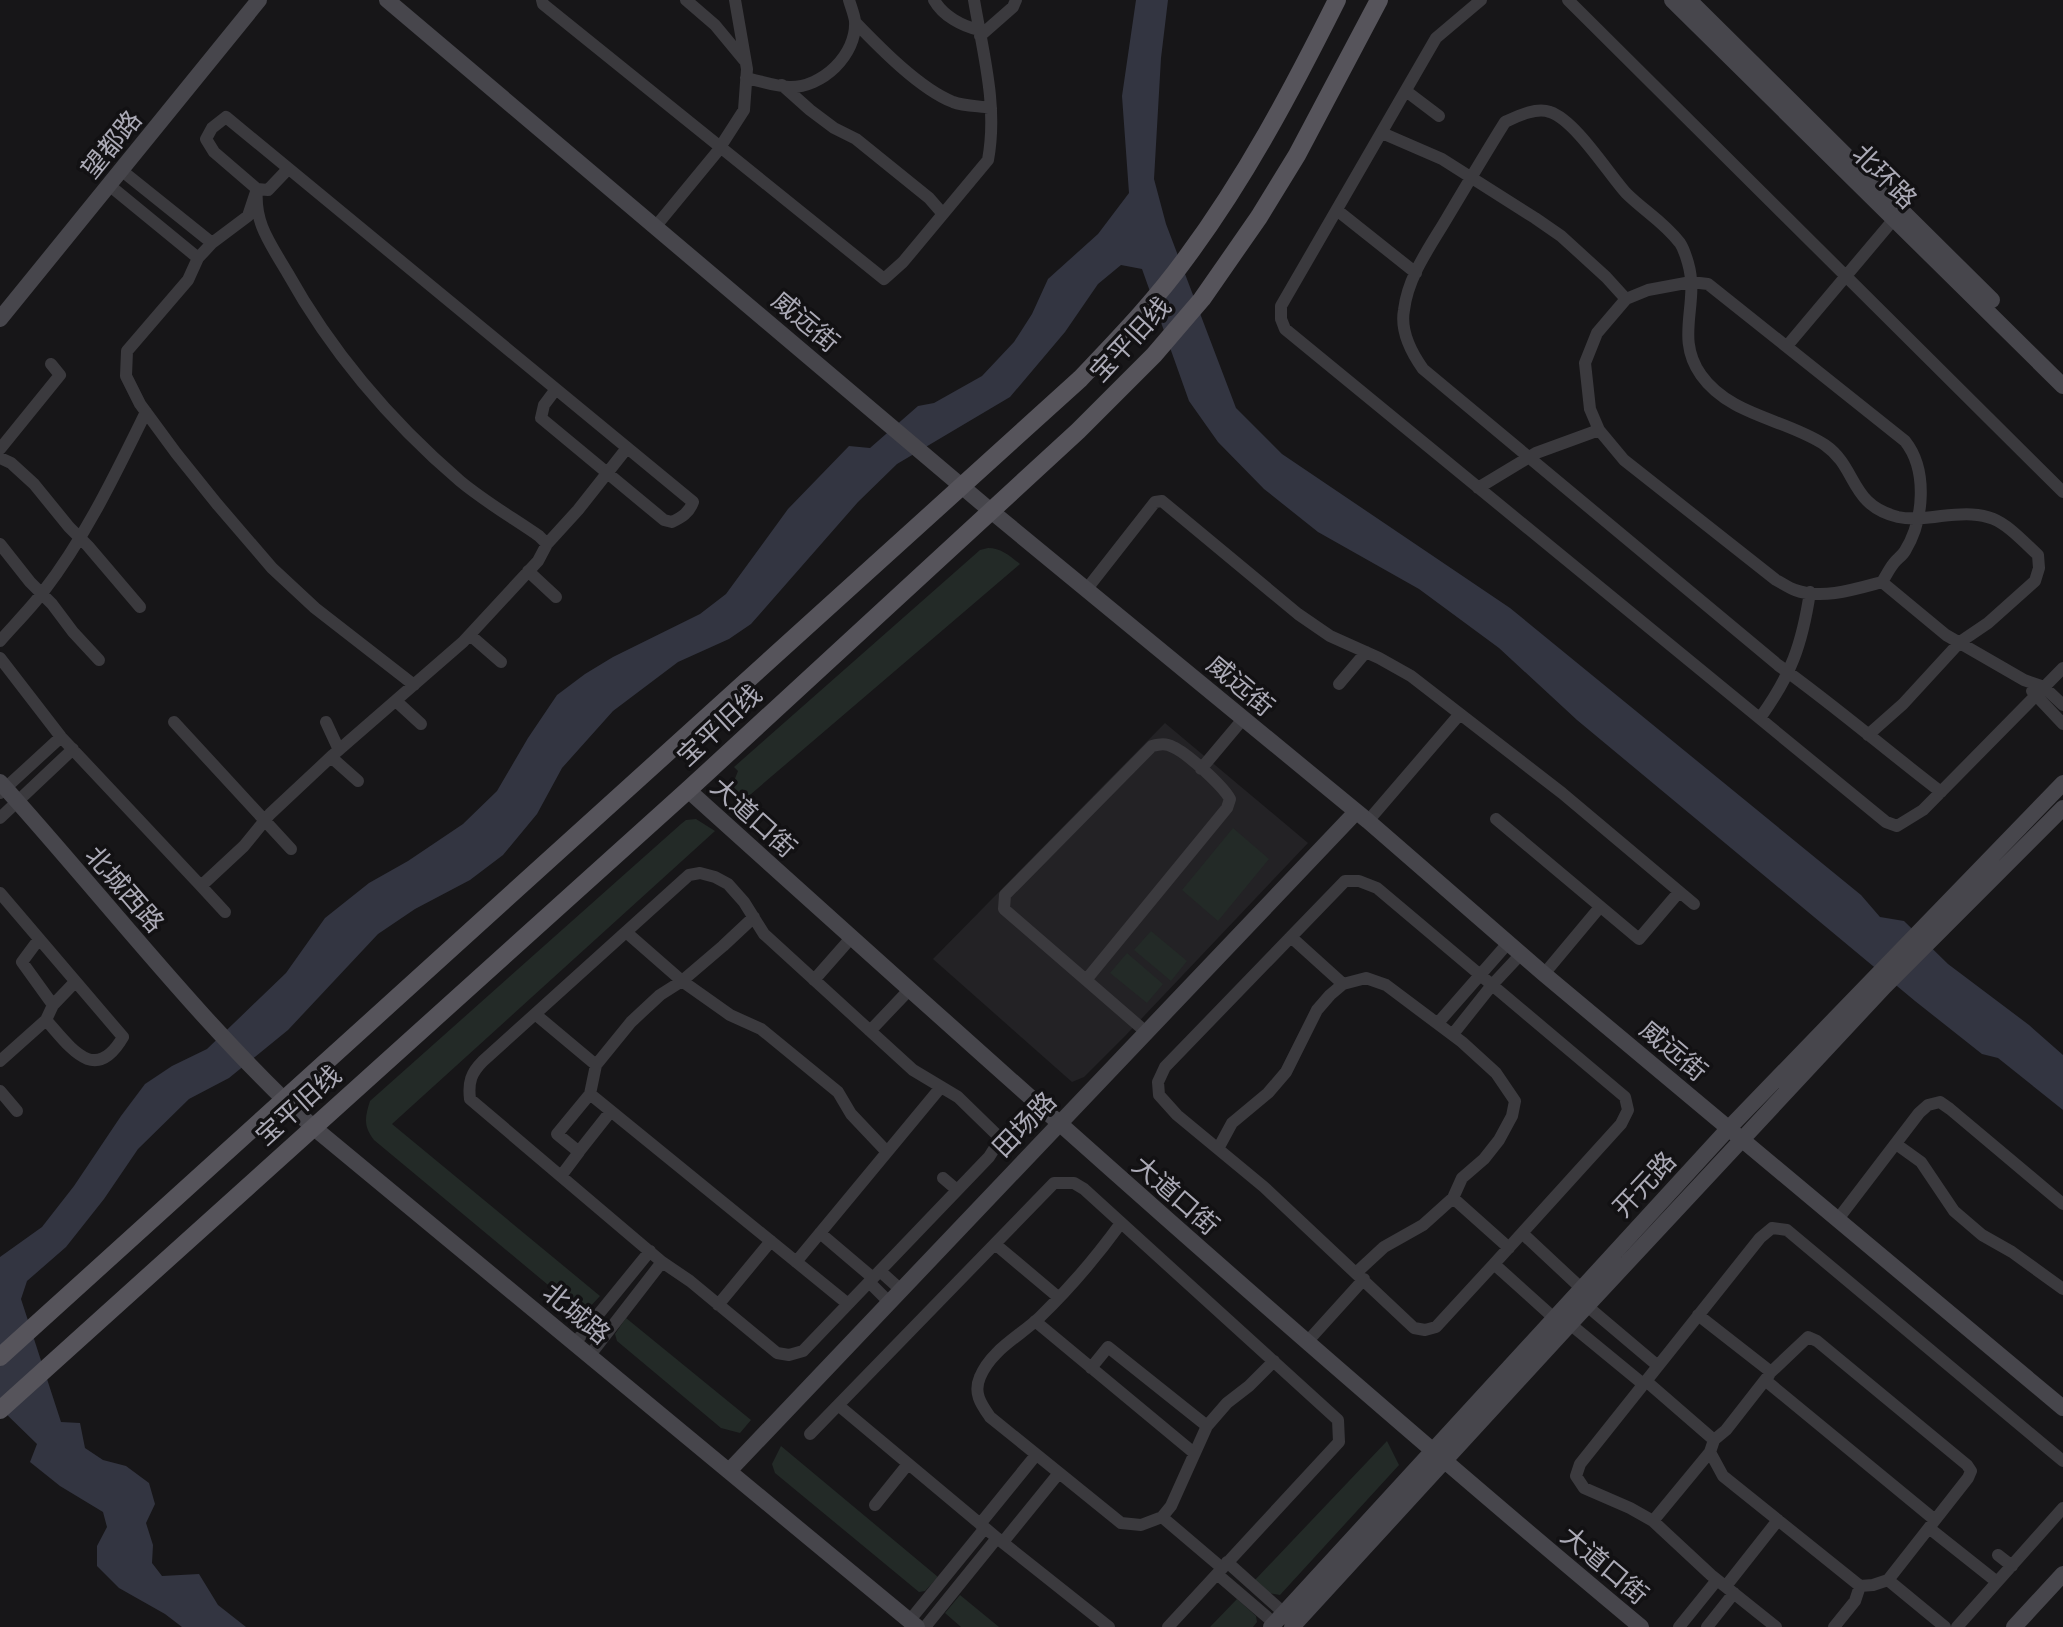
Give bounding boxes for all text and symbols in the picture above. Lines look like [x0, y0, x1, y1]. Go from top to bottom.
street label: 望都路 [74, 103, 148, 185]
street label: 北环路 [1846, 137, 1924, 215]
street label: 威远街 [766, 283, 846, 359]
street label: 宝平旧线 [1082, 290, 1178, 388]
street label: 威远街 [1201, 647, 1281, 723]
street label: 宝平旧线 [670, 677, 768, 773]
street label: 大道口街 [704, 770, 804, 864]
street label: 北城西路 [78, 839, 172, 939]
street label: 威远街 [1634, 1012, 1714, 1088]
street label: 宝平旧线 [248, 1058, 348, 1152]
street label: 田场路 [985, 1084, 1063, 1164]
street label: 开元路 [1605, 1144, 1683, 1224]
street label: 大道口街 [1126, 1148, 1226, 1242]
street label: 北城路 [537, 1275, 617, 1351]
street label: 大道口街 [1555, 1519, 1655, 1611]

